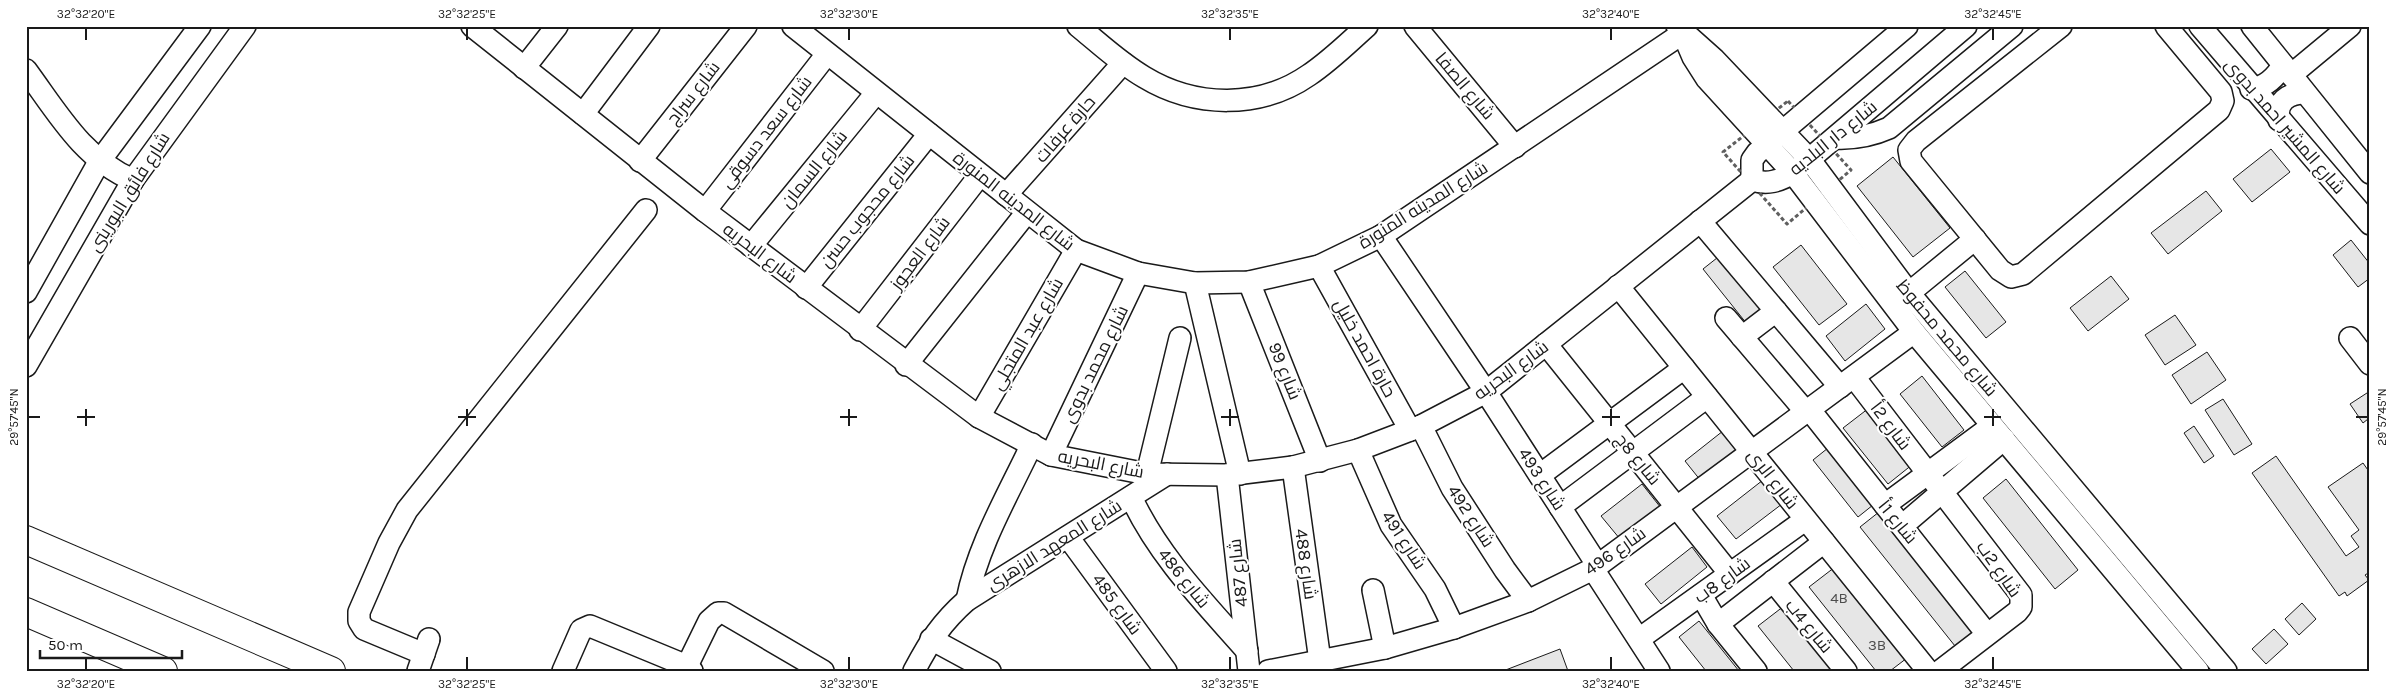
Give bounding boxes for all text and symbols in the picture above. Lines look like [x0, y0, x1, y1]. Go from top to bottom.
text: 32°32'20"E [57, 7, 115, 21]
text: 32°32'25"E [438, 7, 496, 21]
text: 32°32'30"E [820, 7, 878, 21]
text: 32°32'35"E [1201, 7, 1259, 21]
text: 32°32'40"E [1582, 7, 1640, 21]
text: 32°32'45"E [1964, 7, 2022, 21]
street label: شارع الصفا [1430, 48, 1499, 125]
street label: شارع المشير احمد بدوى [2219, 54, 2350, 199]
street label: شارع سراج [661, 57, 725, 130]
street label: شارع سعد دسوقي [715, 71, 819, 194]
street label: حارة عرفات [1030, 91, 1100, 167]
street label: شارع دار البلديه [1784, 96, 1882, 181]
street label: شارع السمان [776, 126, 853, 213]
street label: شارع فائق البورينى [83, 128, 175, 256]
street label: شارع المدينه المنورة [948, 147, 1079, 256]
street label: شارع محجوب حسن [815, 150, 920, 273]
street label: شارع المدينه المنورة [1354, 156, 1492, 254]
street label: شارع العجوز [885, 212, 956, 296]
street label: شارع البحريه [718, 218, 801, 289]
street label: شارع عبد المتجلي [986, 274, 1071, 396]
street label: شارع محمد محفوظ [1891, 275, 2002, 402]
street label: حارة احمد خليل [1329, 295, 1401, 401]
street label: شارع محمد بدوى [1057, 302, 1134, 427]
street label: شارع البحريه [1469, 335, 1553, 405]
street label: شارع 99 [1263, 339, 1306, 403]
text: 29°57'45"N [7, 388, 21, 446]
text: 29°57'45"N [2375, 388, 2389, 446]
street label: شارع 2أ [1865, 398, 1916, 455]
street label: شارع 8ج [1610, 429, 1666, 490]
street label: شارع 493 [1513, 444, 1570, 515]
street label: شارع الرى [1742, 444, 1803, 514]
street label: شارع البحريه [1056, 445, 1146, 484]
street label: شارع 492 [1442, 481, 1499, 552]
street label: شارع المعهد الازهرى [982, 495, 1126, 596]
street label: شارع 1أ [1873, 496, 1922, 549]
street label: شارع 491 [1376, 506, 1431, 574]
street label: شارع 496 [1580, 522, 1651, 581]
street label: شارع 488 [1289, 527, 1322, 601]
street label: شارع 2ب [1971, 537, 2026, 602]
street label: شارع 487 [1223, 538, 1254, 608]
street label: شارع 486 [1152, 544, 1215, 613]
street label: شارع 8ب [1689, 552, 1755, 609]
street label: شارع 485 [1087, 569, 1147, 640]
house number: 4B [1830, 589, 1848, 607]
street label: شارع 4ب [1780, 594, 1838, 658]
scale bar [40, 627, 182, 659]
text: 50 m [48, 636, 83, 654]
house number: 3B [1868, 636, 1886, 654]
text: 32°32'20"E [57, 677, 115, 691]
text: 32°32'25"E [438, 677, 496, 691]
text: 32°32'30"E [820, 677, 878, 691]
text: 32°32'35"E [1201, 677, 1259, 691]
text: 32°32'40"E [1582, 677, 1640, 691]
text: 32°32'45"E [1964, 677, 2022, 691]

